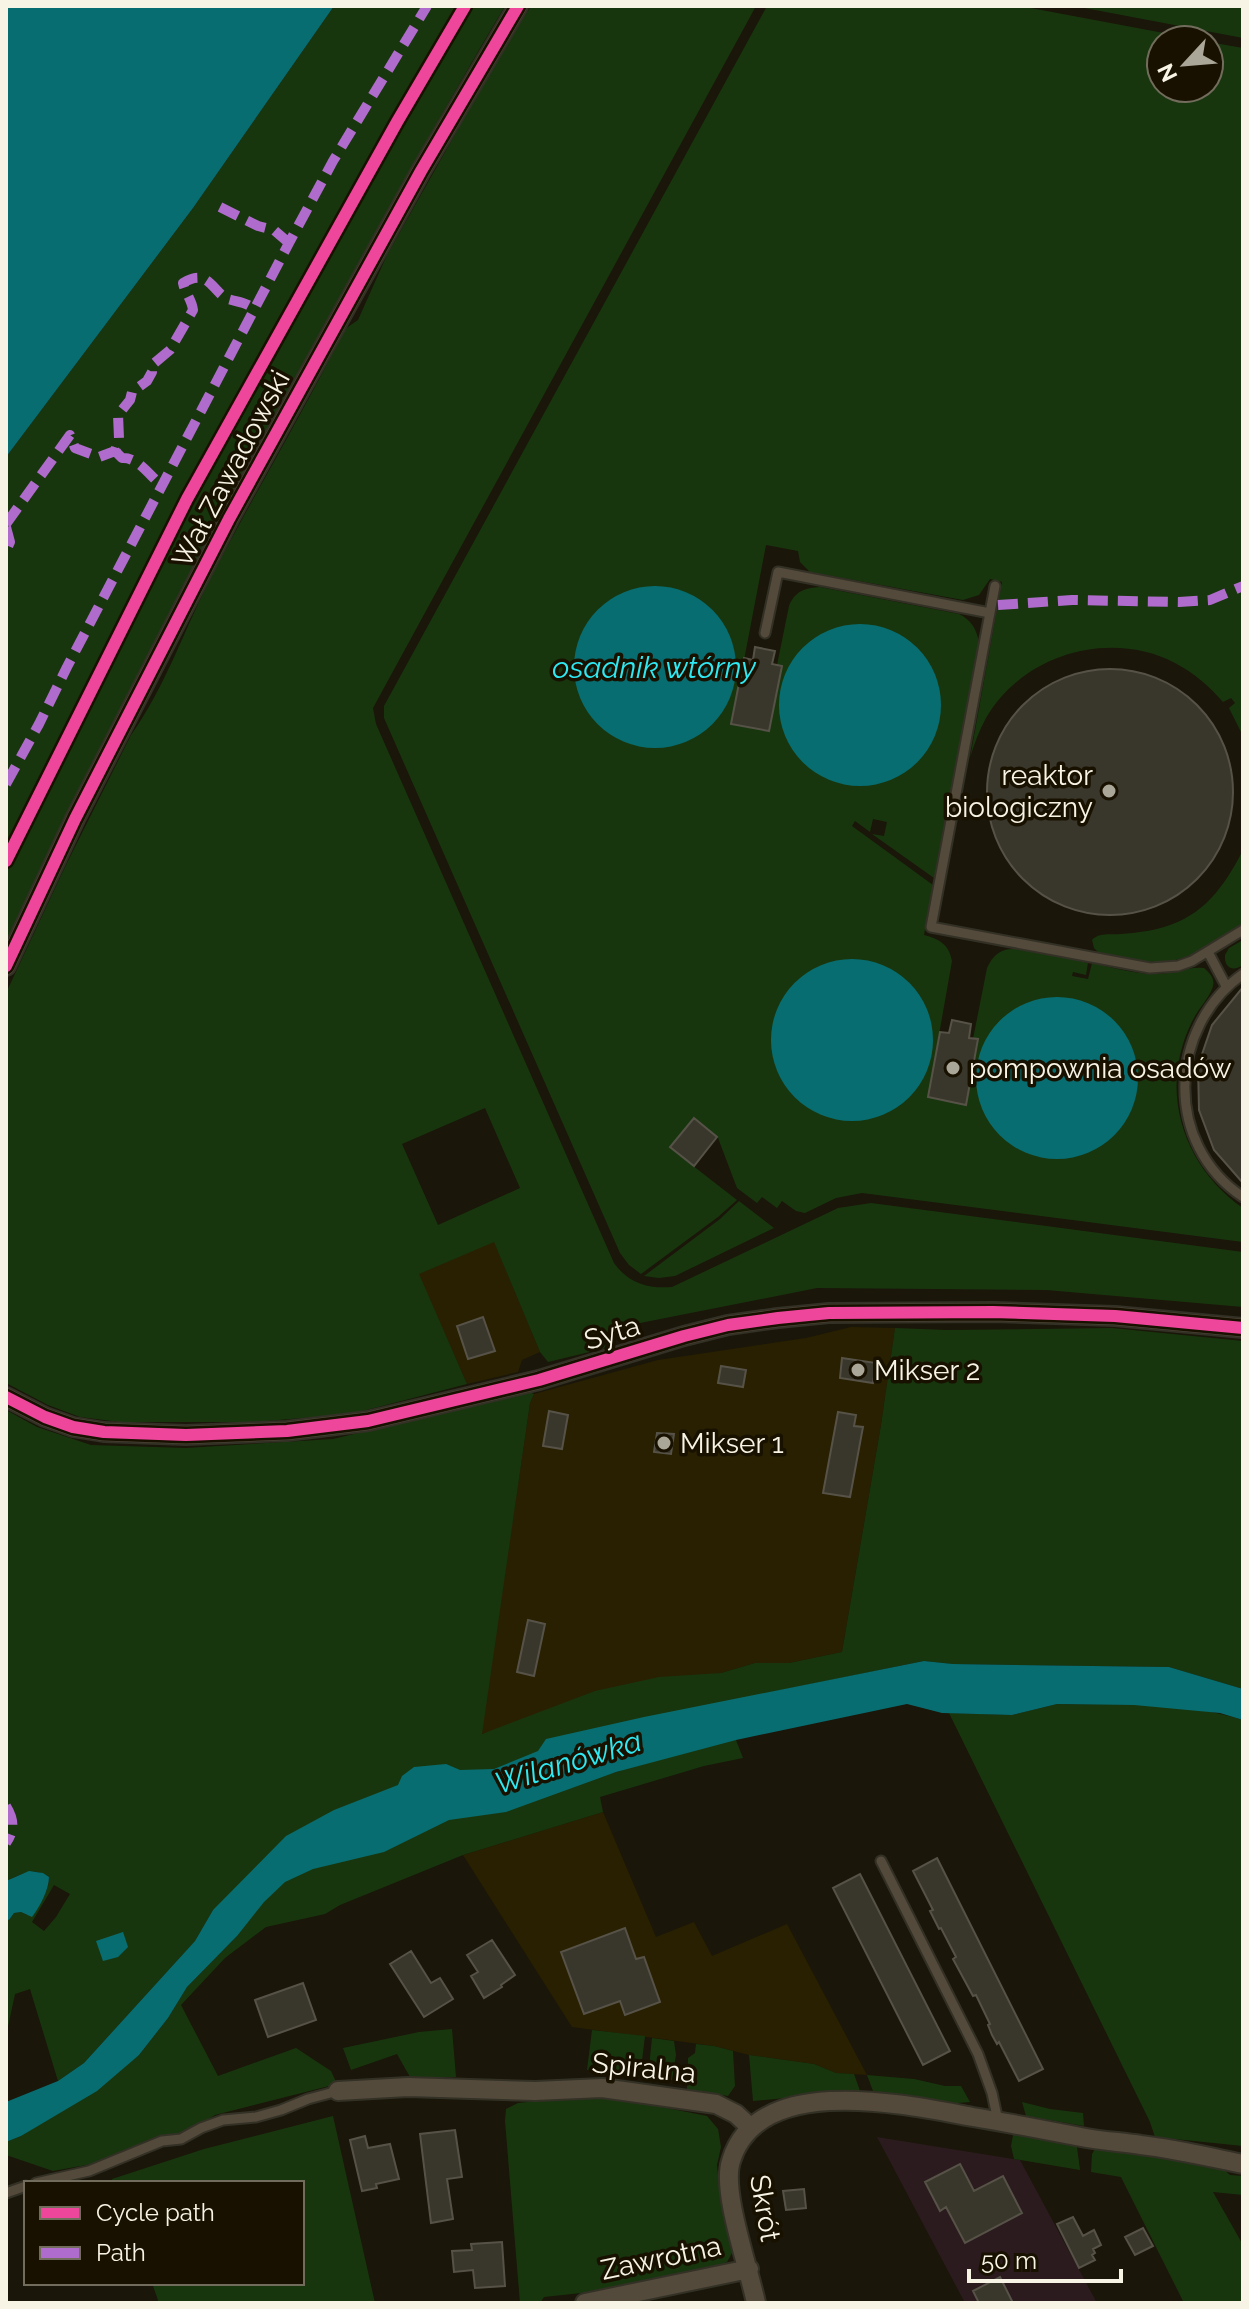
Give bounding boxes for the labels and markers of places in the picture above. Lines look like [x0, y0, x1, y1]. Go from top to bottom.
place label: reaktor biologiczny [945, 759, 1093, 824]
marker: reaktor biologiczny [1100, 782, 1118, 800]
place label: pompownia osadów [969, 1052, 1232, 1085]
marker: pompownia osadów [944, 1059, 962, 1077]
place label: Mikser 2 [874, 1354, 980, 1387]
marker: Mikser 2 [849, 1361, 867, 1379]
place label: Mikser 1 [680, 1427, 784, 1460]
marker: Mikser 1 [655, 1434, 673, 1452]

